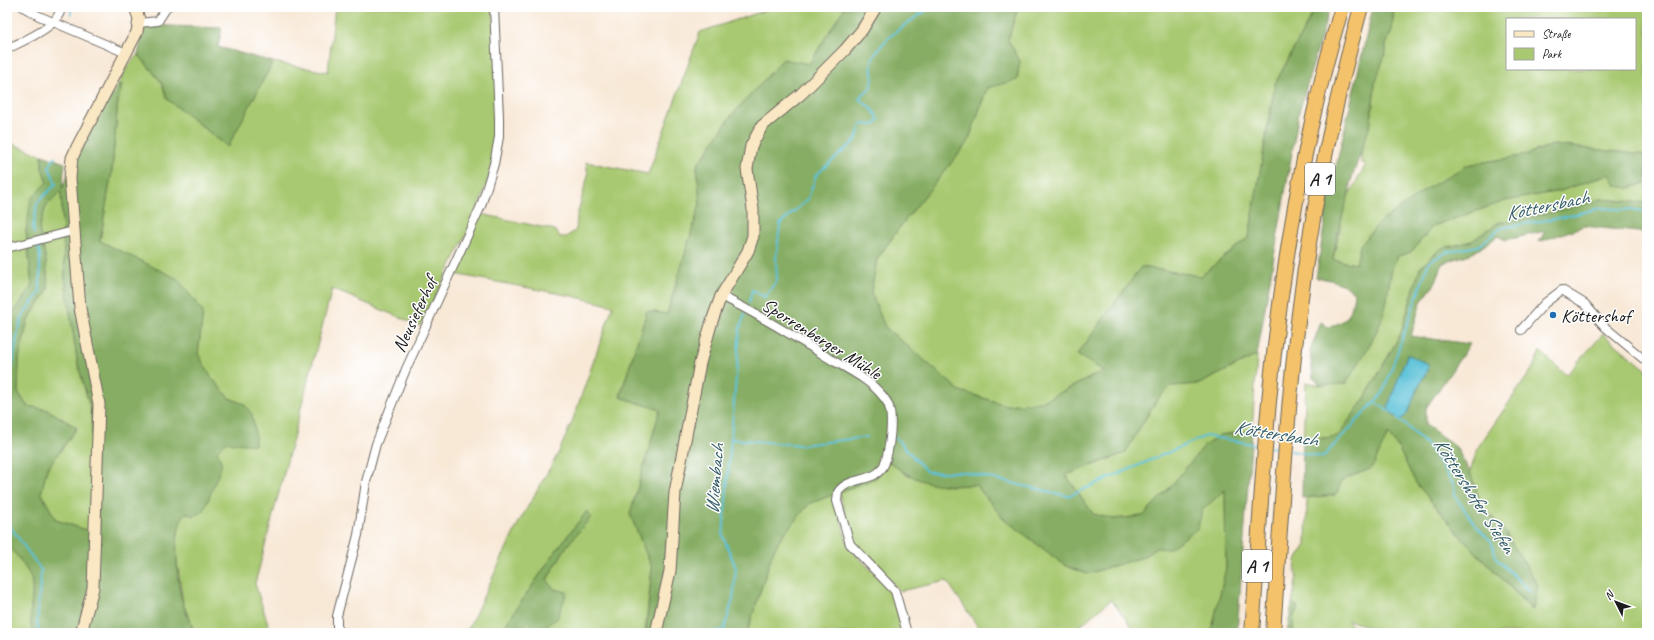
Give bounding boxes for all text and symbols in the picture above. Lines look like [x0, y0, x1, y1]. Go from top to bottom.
legend [1506, 18, 1636, 70]
text: Straße [1542, 26, 1571, 42]
text: Park [1542, 46, 1563, 62]
road number: A 1 [1305, 163, 1335, 195]
water label: Köttersbach [1503, 184, 1593, 226]
street label: Neusieferhof [387, 269, 445, 356]
street label: Sporrenberger Mühle [757, 293, 887, 386]
place label: Köttershof [1561, 304, 1635, 328]
marker: Köttershof [1548, 310, 1558, 320]
water label: Köttersbach [1232, 415, 1321, 453]
water label: Köttershofer Siefen [1428, 433, 1522, 560]
water label: Wiembach [699, 441, 730, 515]
road number: A 1 [1242, 550, 1272, 582]
north arrow [1596, 582, 1636, 622]
text: N [1601, 586, 1618, 603]

